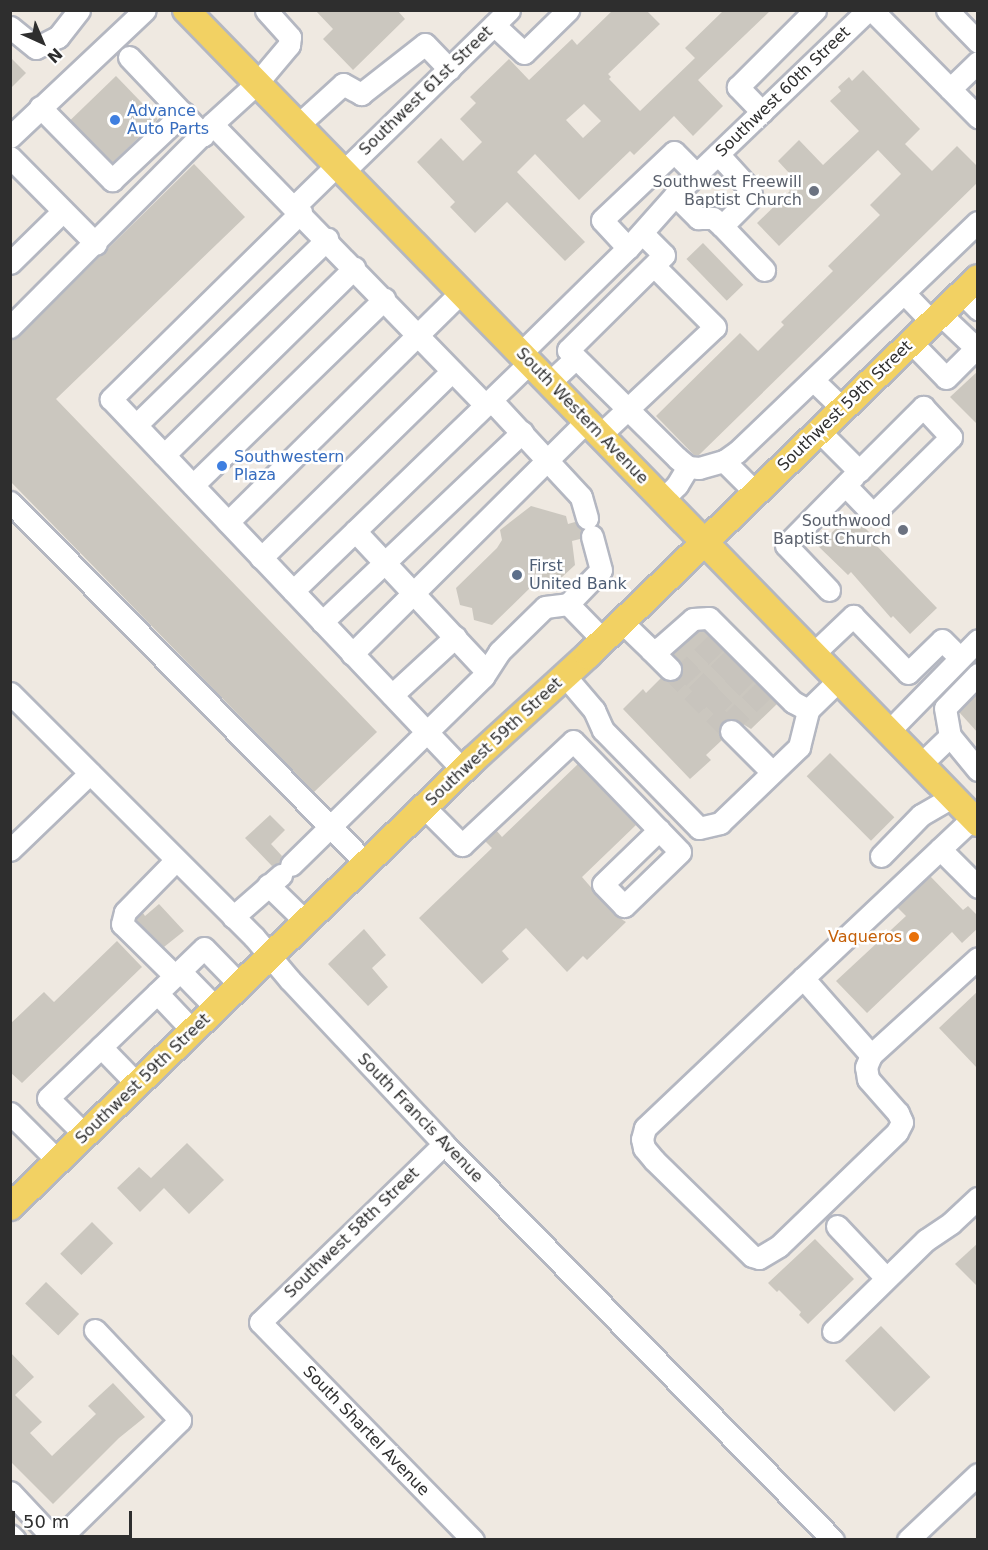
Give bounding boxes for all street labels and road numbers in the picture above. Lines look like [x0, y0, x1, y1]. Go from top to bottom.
street label: Southwest 61st Street [355, 22, 497, 160]
street label: Southwest 60th Street [712, 23, 854, 161]
street label: Southwest 59th Street [774, 337, 916, 475]
street label: South Western Avenue [512, 344, 652, 488]
street label: Southwest 59th Street [422, 674, 566, 810]
street label: Southwest 59th Street [72, 1010, 214, 1148]
street label: South Francis Avenue [353, 1049, 487, 1187]
street label: Southwest 58th Street [281, 1164, 423, 1302]
street label: South Shartel Avenue [299, 1362, 433, 1500]

